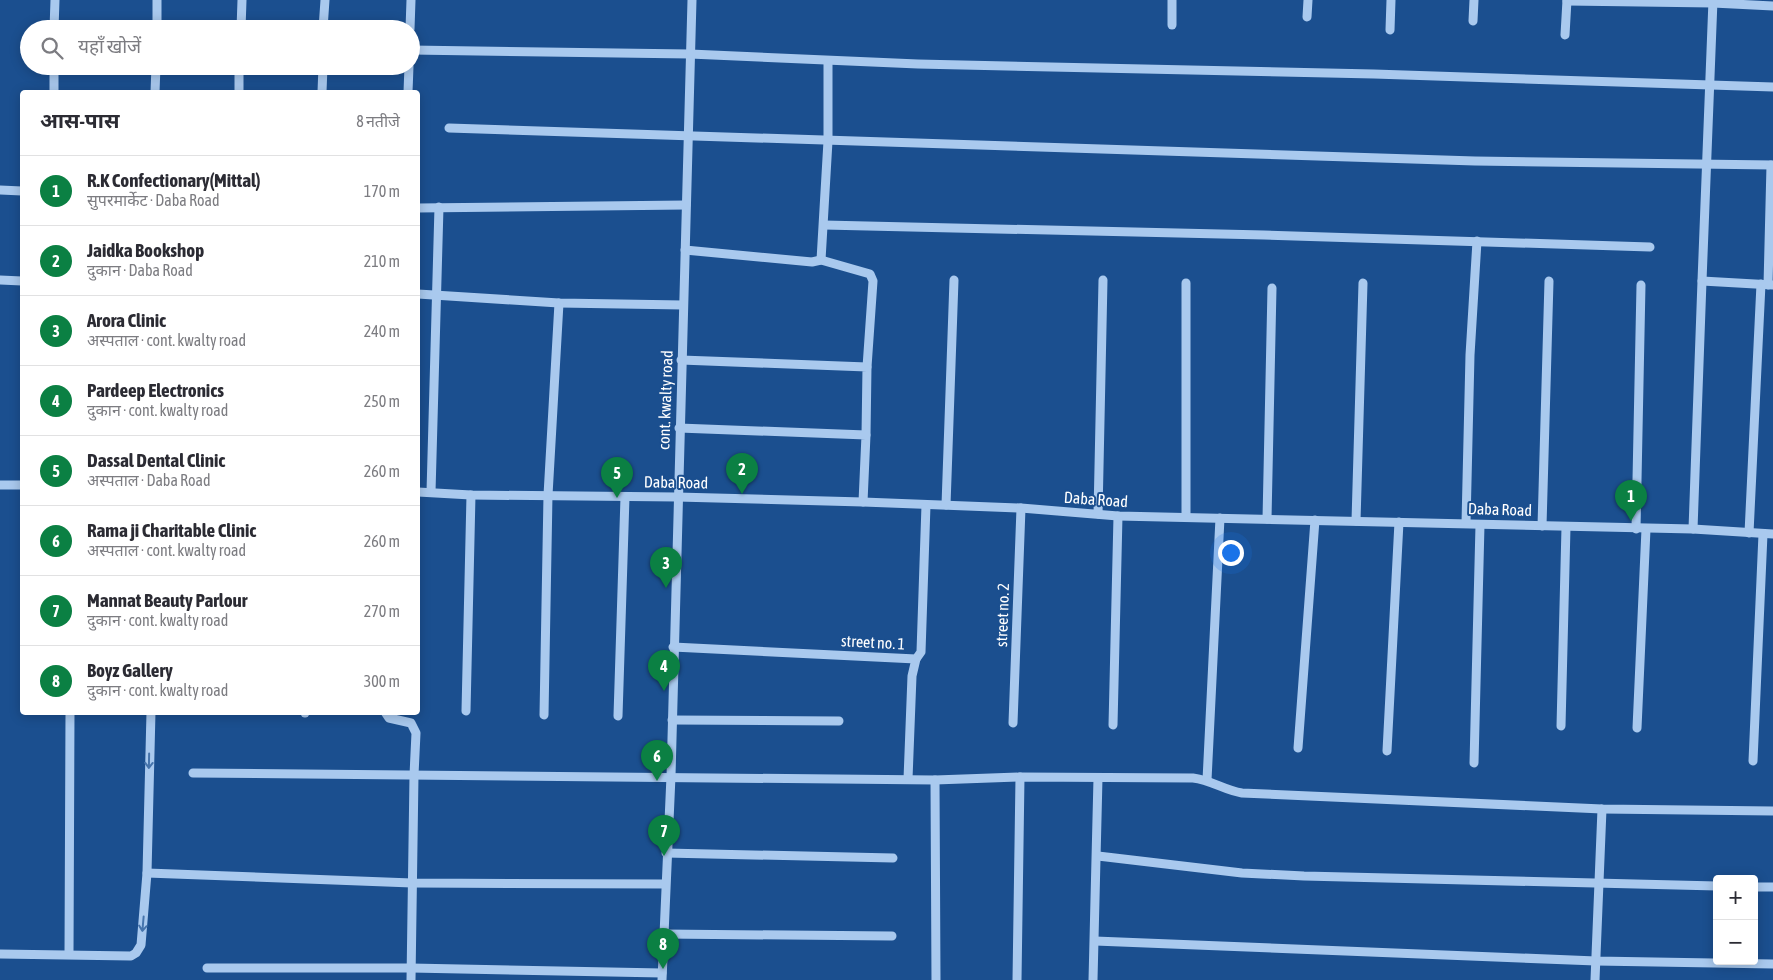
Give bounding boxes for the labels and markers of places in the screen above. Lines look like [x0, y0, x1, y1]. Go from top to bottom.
pin: 2 [726, 453, 758, 494]
pin: 5 [601, 457, 633, 498]
pin: 1 [1615, 480, 1647, 521]
pin: 3 [650, 547, 682, 588]
pin: 4 [648, 650, 680, 691]
pin: 6 [641, 740, 673, 781]
pin: 7 [648, 815, 680, 856]
pin: 8 [647, 928, 679, 969]

